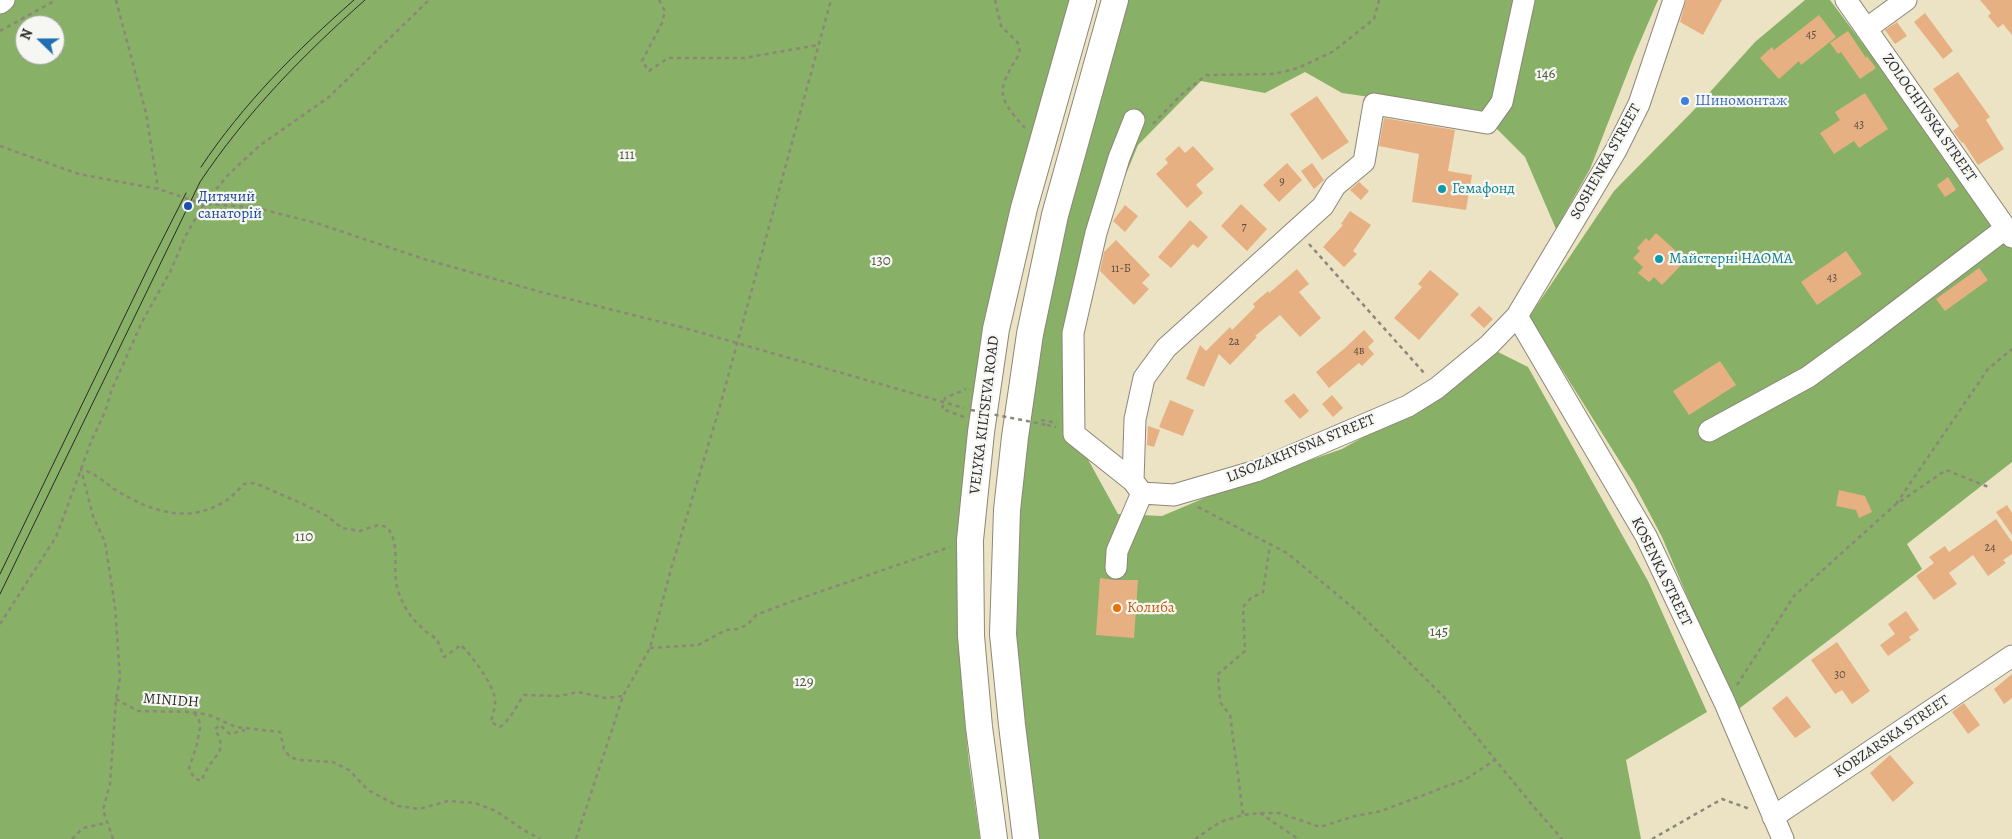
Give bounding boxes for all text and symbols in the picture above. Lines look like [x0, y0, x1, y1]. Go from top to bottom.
north arrow [15, 15, 65, 65]
text: N [16, 26, 37, 43]
house number: 45 [1806, 28, 1816, 42]
street label: ZOLOCHIVSKA STREET [1878, 51, 1980, 185]
park label: 146 [1537, 65, 1555, 83]
place label: Шиномонтаж [1695, 92, 1787, 110]
marker: Шиномонтаж [1679, 95, 1691, 107]
street label: SOSHENKA STREET [1567, 101, 1645, 223]
house number: 43 [1854, 118, 1864, 132]
park label: 111 [619, 146, 635, 164]
house number: 9 [1279, 175, 1285, 189]
place label: Гемафонд [1452, 180, 1515, 198]
marker: Гемафонд [1436, 183, 1448, 195]
place label: Дитячий санаторій [198, 188, 262, 223]
marker: Дитячий санаторій [182, 200, 194, 212]
house number: 7 [1241, 220, 1247, 234]
place label: Майстерні НАОМА [1669, 250, 1793, 268]
park label: 130 [871, 252, 891, 270]
marker: Майстерні НАОМА [1653, 253, 1665, 265]
house number: 11-Б [1111, 262, 1131, 276]
house number: 43 [1827, 271, 1837, 285]
street label: VELYKA KILTSEVA ROAD [966, 335, 1004, 495]
house number: 2а [1228, 335, 1240, 349]
house number: 4в [1353, 344, 1365, 358]
street label: LISOZAKHYSNA STREET [1224, 411, 1378, 487]
street label: KOSENKA STREET [1627, 514, 1695, 630]
park label: 110 [295, 528, 313, 546]
house number: 24 [1984, 541, 1996, 555]
place label: Колиба [1127, 599, 1175, 617]
marker: Колиба [1111, 602, 1123, 614]
park label: 145 [1430, 623, 1448, 641]
house number: 30 [1834, 668, 1846, 682]
park label: 129 [794, 673, 814, 691]
street label: MINIDH [142, 690, 200, 712]
street label: KOBZARSKA STREET [1831, 692, 1953, 782]

